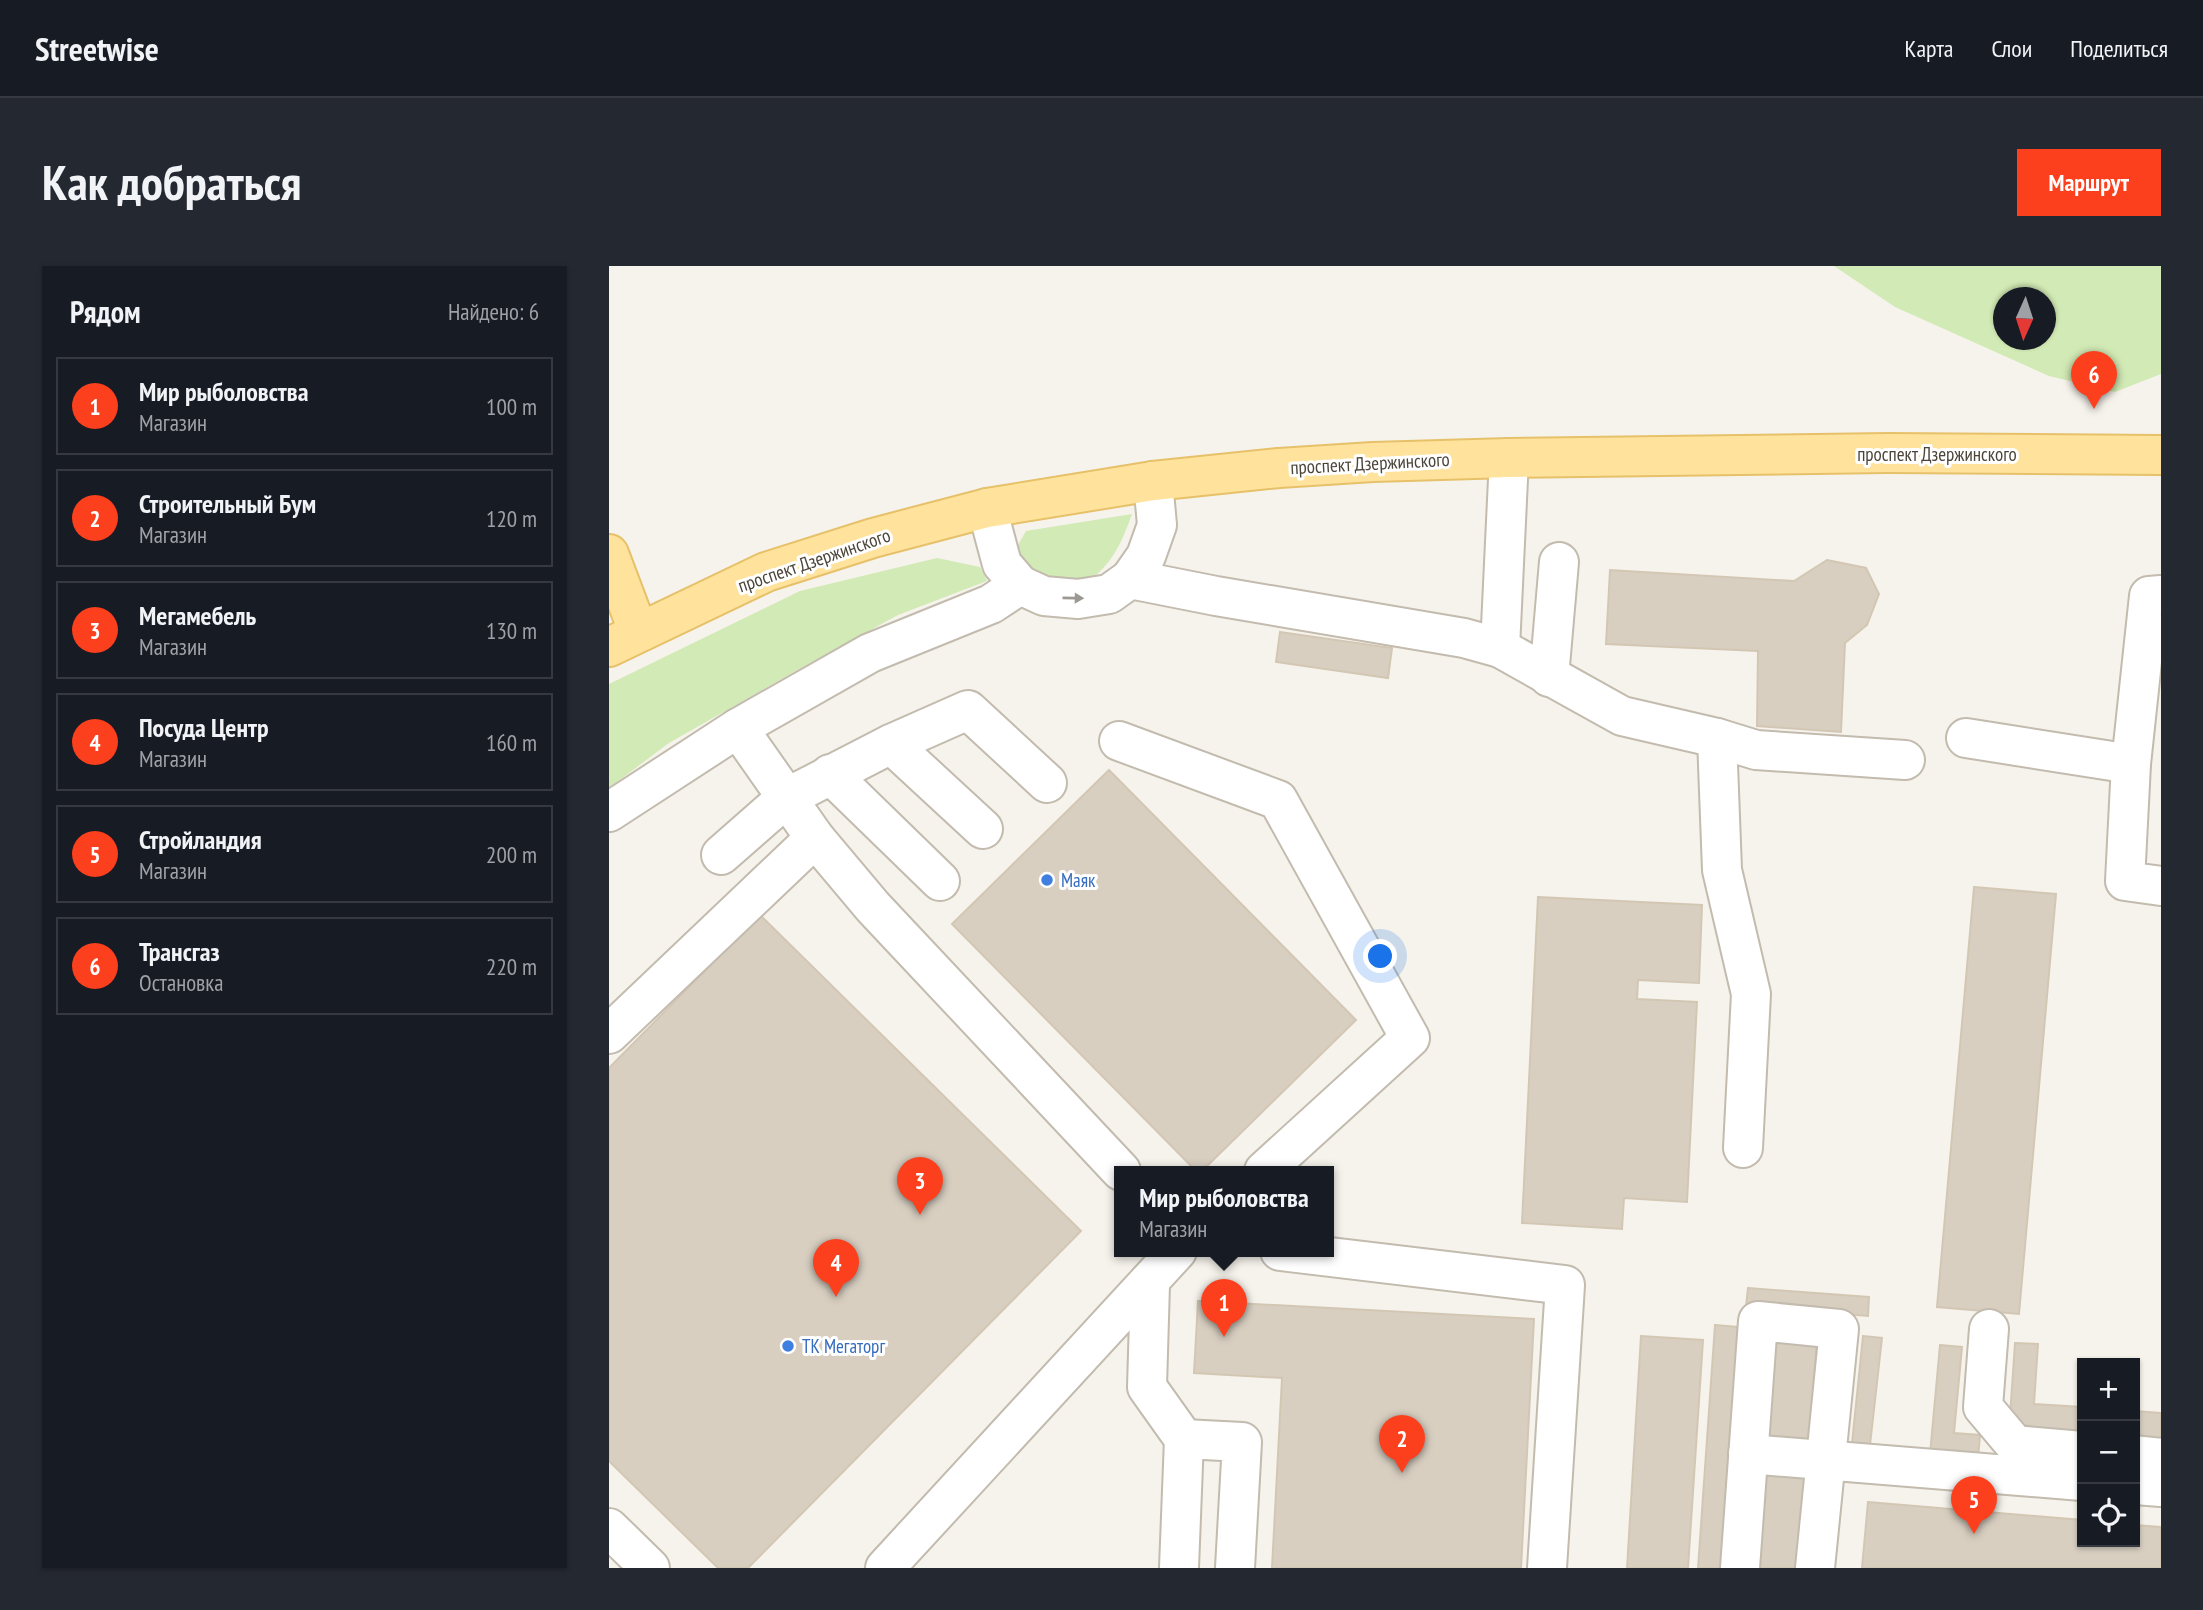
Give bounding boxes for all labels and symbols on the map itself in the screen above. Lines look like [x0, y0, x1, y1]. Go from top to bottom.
north arrow [1993, 287, 2056, 350]
pin: 6 [2071, 351, 2117, 409]
street label: проспект Дзержинского [1857, 442, 2017, 466]
street label: проспект Дзержинского [1290, 447, 1450, 479]
street label: проспект Дзержинского [735, 523, 893, 597]
one-way arrow [1062, 592, 1084, 604]
place label: Маяк [1061, 868, 1096, 892]
marker: Маяк [1039, 872, 1055, 888]
your location [1363, 939, 1397, 973]
pin: 3 [897, 1157, 943, 1215]
pin: 4 [813, 1239, 859, 1297]
pin: 1 [1201, 1279, 1247, 1337]
place label: ТК Мегаторг [802, 1334, 885, 1358]
marker: ТК Мегаторг [780, 1338, 796, 1354]
pin: 2 [1379, 1415, 1425, 1473]
pin: 5 [1951, 1476, 1997, 1534]

